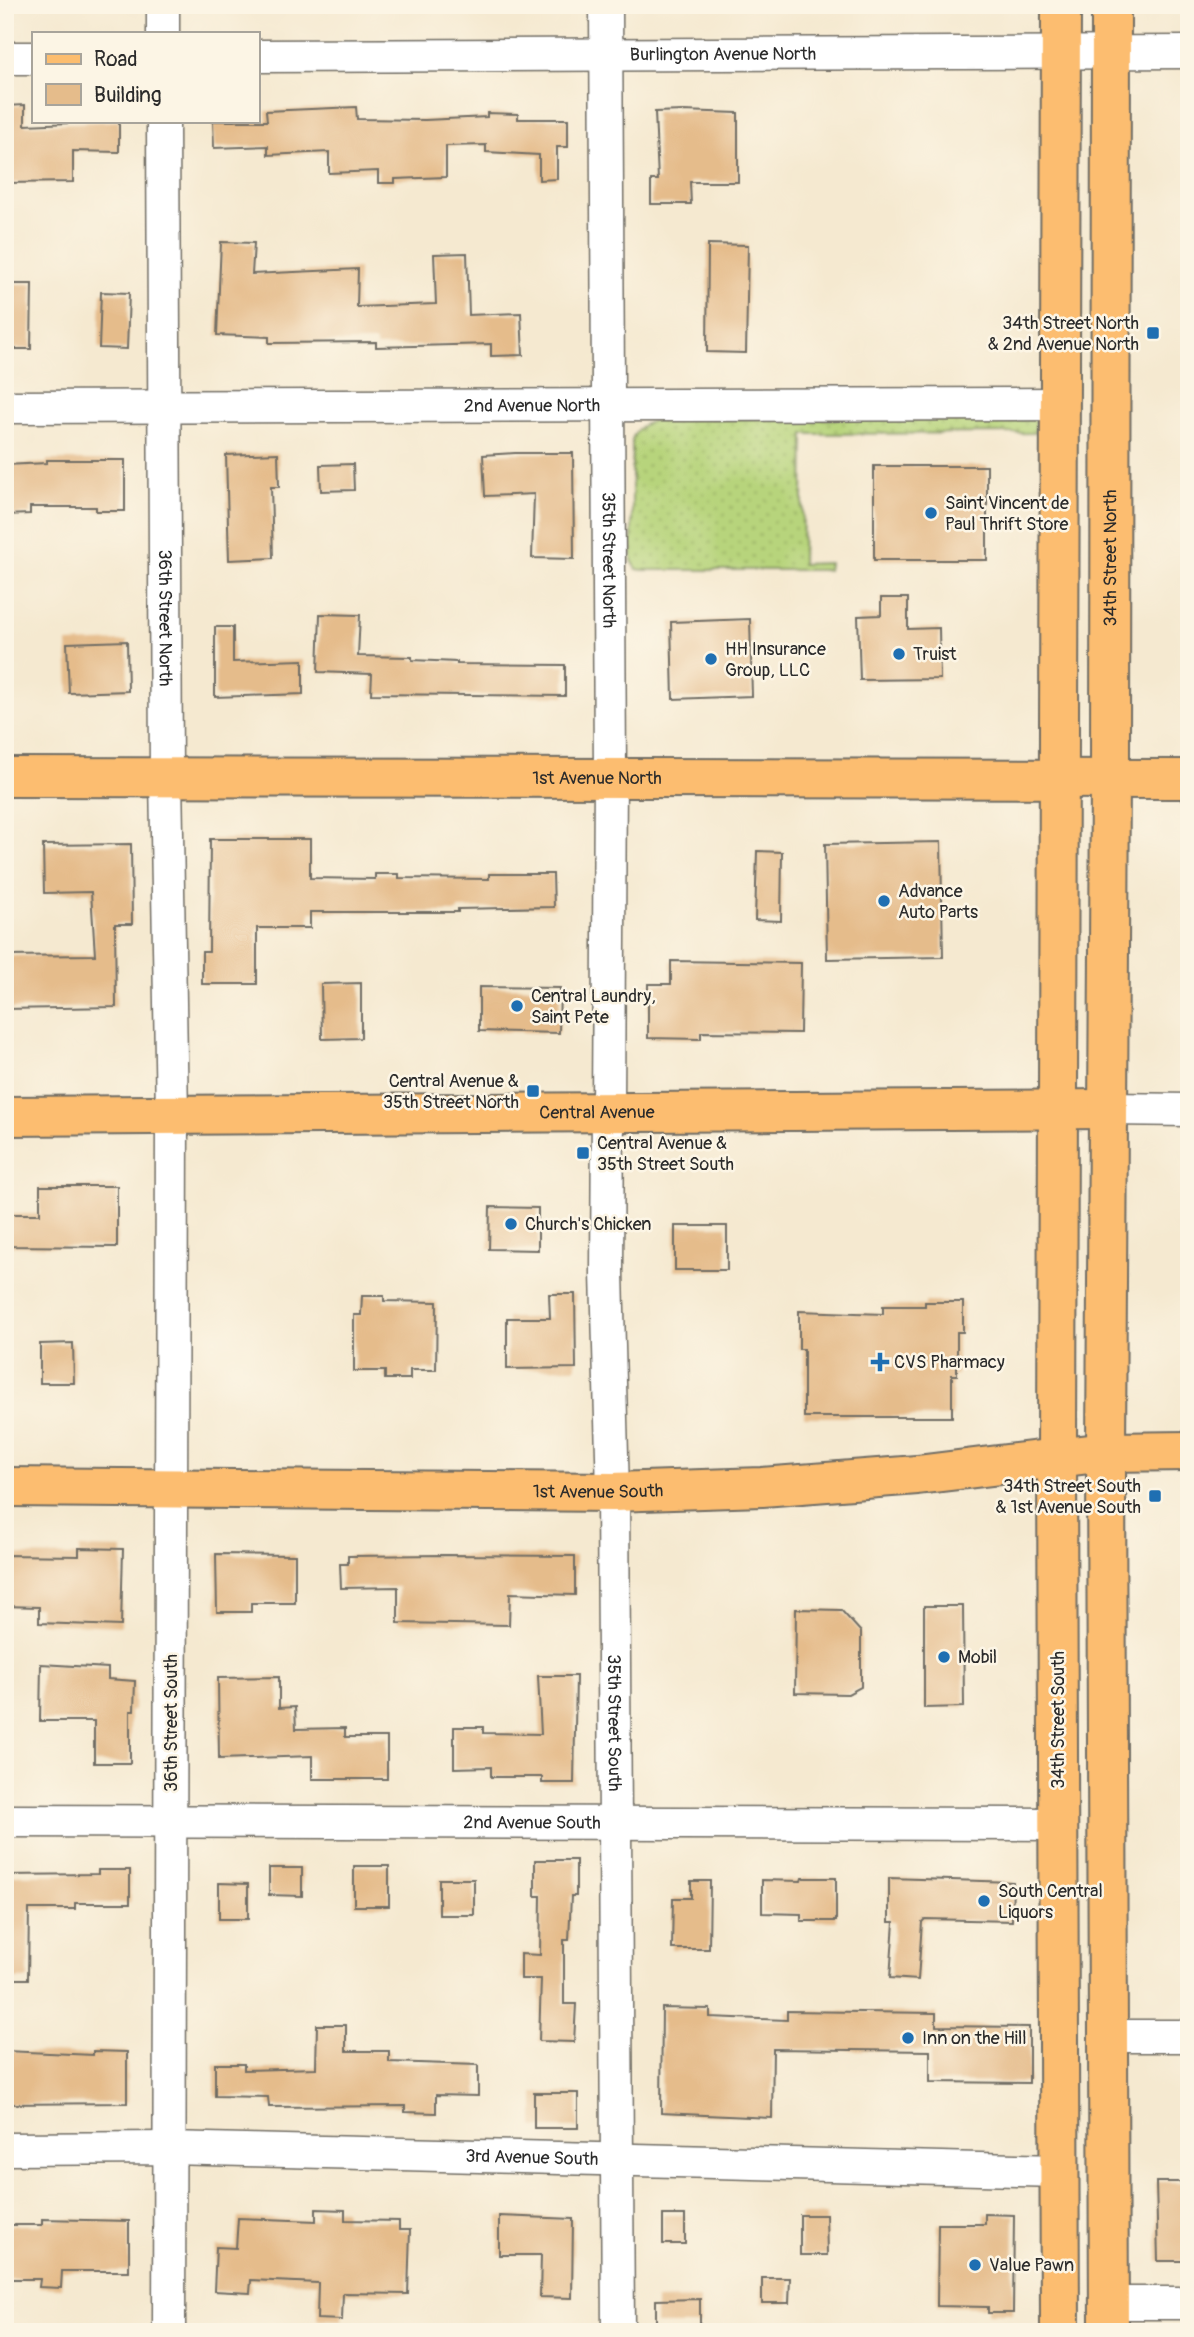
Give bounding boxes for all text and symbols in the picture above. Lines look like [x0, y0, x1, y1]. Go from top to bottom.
legend [32, 32, 259, 122]
street label: Burlington Avenue North [630, 42, 816, 66]
text: Road [94, 46, 138, 73]
text: Building [94, 82, 161, 109]
place label: 34th Street North & 2nd Avenue North [988, 312, 1139, 356]
marker: 34th Street North & 2nd Avenue North [1145, 325, 1161, 341]
street label: 2nd Avenue North [464, 394, 600, 417]
street label: 34th Street North [1099, 490, 1122, 626]
street label: 35th Street North [597, 492, 621, 628]
place label: Saint Vincent de Paul Thrift Store [945, 492, 1069, 536]
marker: Saint Vincent de Paul Thrift Store [923, 505, 939, 521]
street label: 36th Street North [153, 549, 177, 687]
place label: HH Insurance Group, LLC [725, 638, 826, 682]
place label: Truist [913, 643, 957, 666]
marker: Truist [891, 646, 907, 662]
marker: HH Insurance Group, LLC [703, 651, 719, 667]
street label: 1st Avenue North [532, 766, 662, 790]
place label: Advance Auto Parts [898, 880, 978, 924]
marker: Advance Auto Parts [876, 893, 892, 909]
place label: Central Laundry, Saint Pete [531, 985, 656, 1029]
marker: Central Laundry, Saint Pete [509, 998, 525, 1014]
place label: Central Avenue & 35th Street North [383, 1070, 519, 1114]
marker: Central Avenue & 35th Street North [525, 1083, 541, 1099]
street label: Central Avenue [539, 1100, 655, 1124]
place label: Central Avenue & 35th Street South [597, 1132, 734, 1176]
marker: Central Avenue & 35th Street South [575, 1145, 591, 1161]
place label: Church's Chicken [525, 1213, 651, 1236]
marker: Church's Chicken [503, 1216, 519, 1232]
place label: CVS Pharmacy [894, 1351, 1005, 1374]
marker: CVS Pharmacy [872, 1354, 888, 1370]
place label: 34th Street South & 1st Avenue South [995, 1475, 1141, 1519]
street label: 1st Avenue South [533, 1479, 664, 1504]
marker: 34th Street South & 1st Avenue South [1147, 1488, 1163, 1504]
place label: Mobil [958, 1646, 997, 1669]
marker: Mobil [936, 1649, 952, 1665]
street label: 34th Street South [1047, 1651, 1070, 1789]
street label: 36th Street South [160, 1654, 183, 1792]
street label: 35th Street South [602, 1654, 626, 1792]
street label: 2nd Avenue South [463, 1811, 601, 1834]
place label: South Central Liquors [998, 1880, 1103, 1924]
marker: South Central Liquors [976, 1893, 992, 1909]
place label: Inn on the Hill [922, 2027, 1027, 2050]
marker: Inn on the Hill [900, 2030, 916, 2046]
street label: 3rd Avenue South [465, 2144, 599, 2171]
place label: Value Pawn [989, 2254, 1074, 2277]
marker: Value Pawn [967, 2257, 983, 2273]

